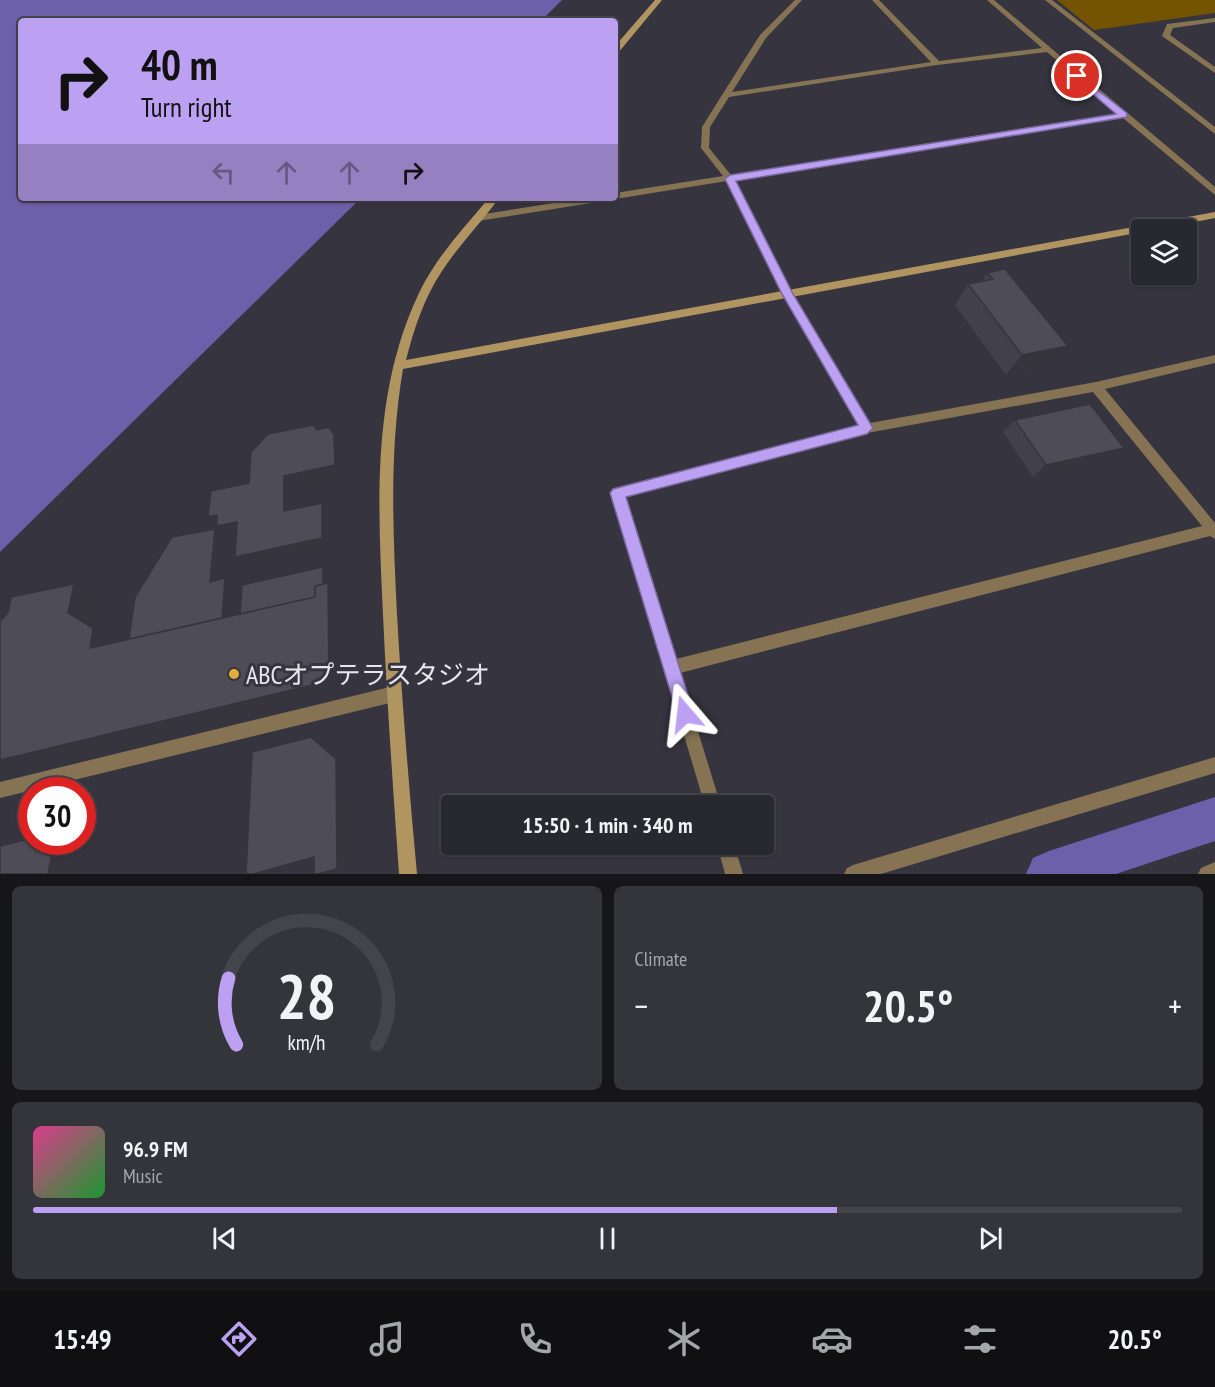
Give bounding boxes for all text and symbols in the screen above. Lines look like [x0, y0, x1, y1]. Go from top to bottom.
text: 40 m [141, 37, 218, 92]
icon: right [42, 42, 120, 120]
pin [1051, 50, 1102, 101]
icon: arrive [1060, 59, 1093, 92]
text: Turn right [141, 90, 232, 124]
icon: left [207, 156, 240, 189]
icon: ahead [270, 156, 303, 189]
icon: ahead [333, 156, 366, 189]
icon: right [396, 156, 429, 189]
map controls [1131, 219, 1197, 285]
button: layers [1131, 219, 1197, 285]
place label: ABCオプテラスタジオ [246, 658, 490, 691]
marker: ABCオプテラスタジオ [227, 667, 241, 681]
position arrow [653, 682, 717, 746]
speed limit sign: 30 [18, 777, 96, 855]
text: 15:50 · 1 min · 340 m [522, 811, 693, 839]
text: Climate [635, 946, 687, 972]
text: 28 [277, 955, 337, 1036]
text: 20.5° [863, 976, 953, 1034]
text: − [635, 984, 648, 1027]
text: + [1168, 984, 1182, 1027]
text: km/h [288, 1028, 326, 1056]
text: 96.9 FM [123, 1135, 188, 1163]
text: Music [123, 1163, 163, 1189]
icon: previous [208, 1222, 241, 1255]
icon: pause [591, 1222, 624, 1255]
icon: next [974, 1222, 1007, 1255]
icon: directions [218, 1318, 260, 1360]
icon: music [366, 1318, 408, 1360]
icon: phone [514, 1318, 556, 1360]
icon: climate [663, 1318, 705, 1360]
icon: car [811, 1318, 853, 1360]
icon: filters [959, 1318, 1001, 1360]
text: 15:49 [53, 1322, 112, 1356]
text: 20.5° [1108, 1322, 1162, 1356]

